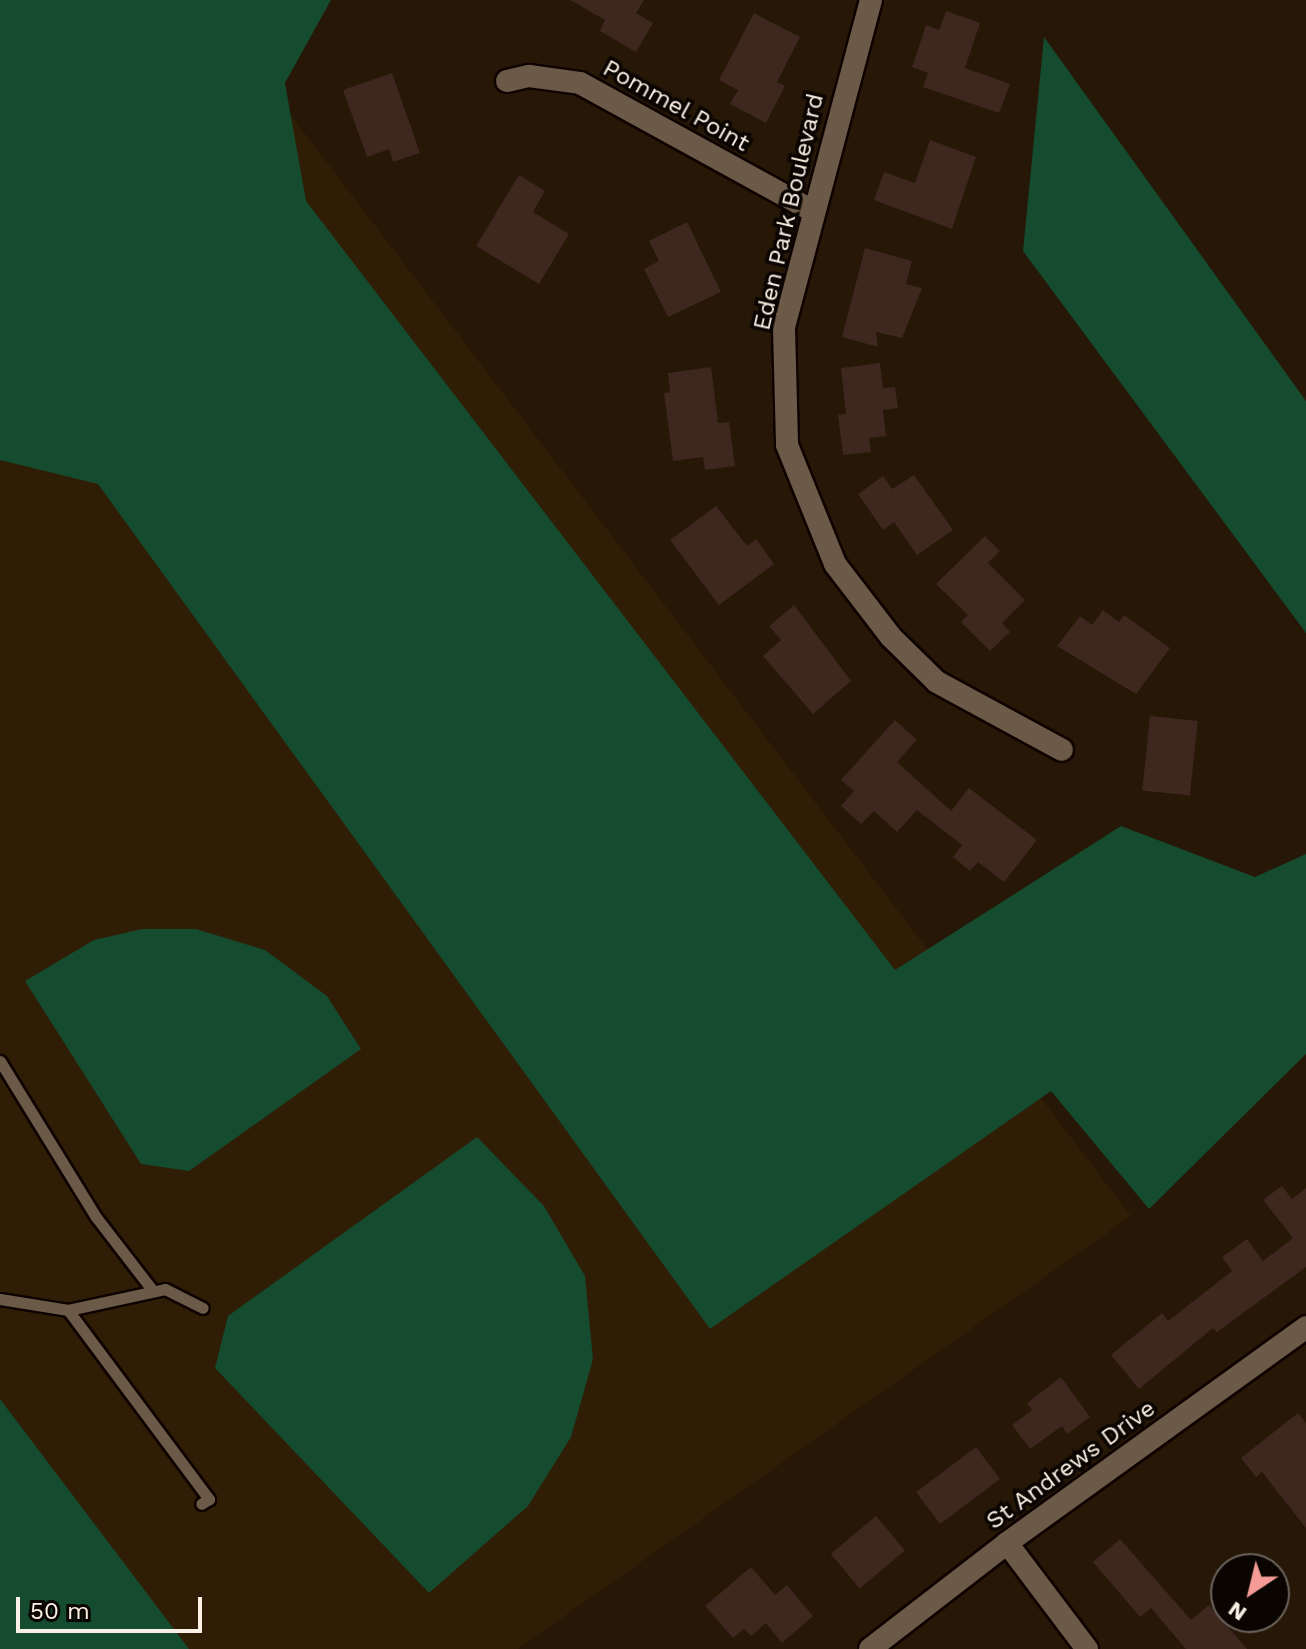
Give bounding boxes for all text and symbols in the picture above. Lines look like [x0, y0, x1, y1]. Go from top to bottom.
street label: Pommel Point [597, 54, 755, 158]
street label: Eden Park Boulevard [748, 91, 830, 333]
street label: St Andrews Drive [981, 1394, 1161, 1536]
north arrow [1210, 1553, 1290, 1633]
scale bar [20, 1581, 206, 1631]
text: 50 m [30, 1597, 90, 1625]
text: N [1223, 1597, 1251, 1626]

